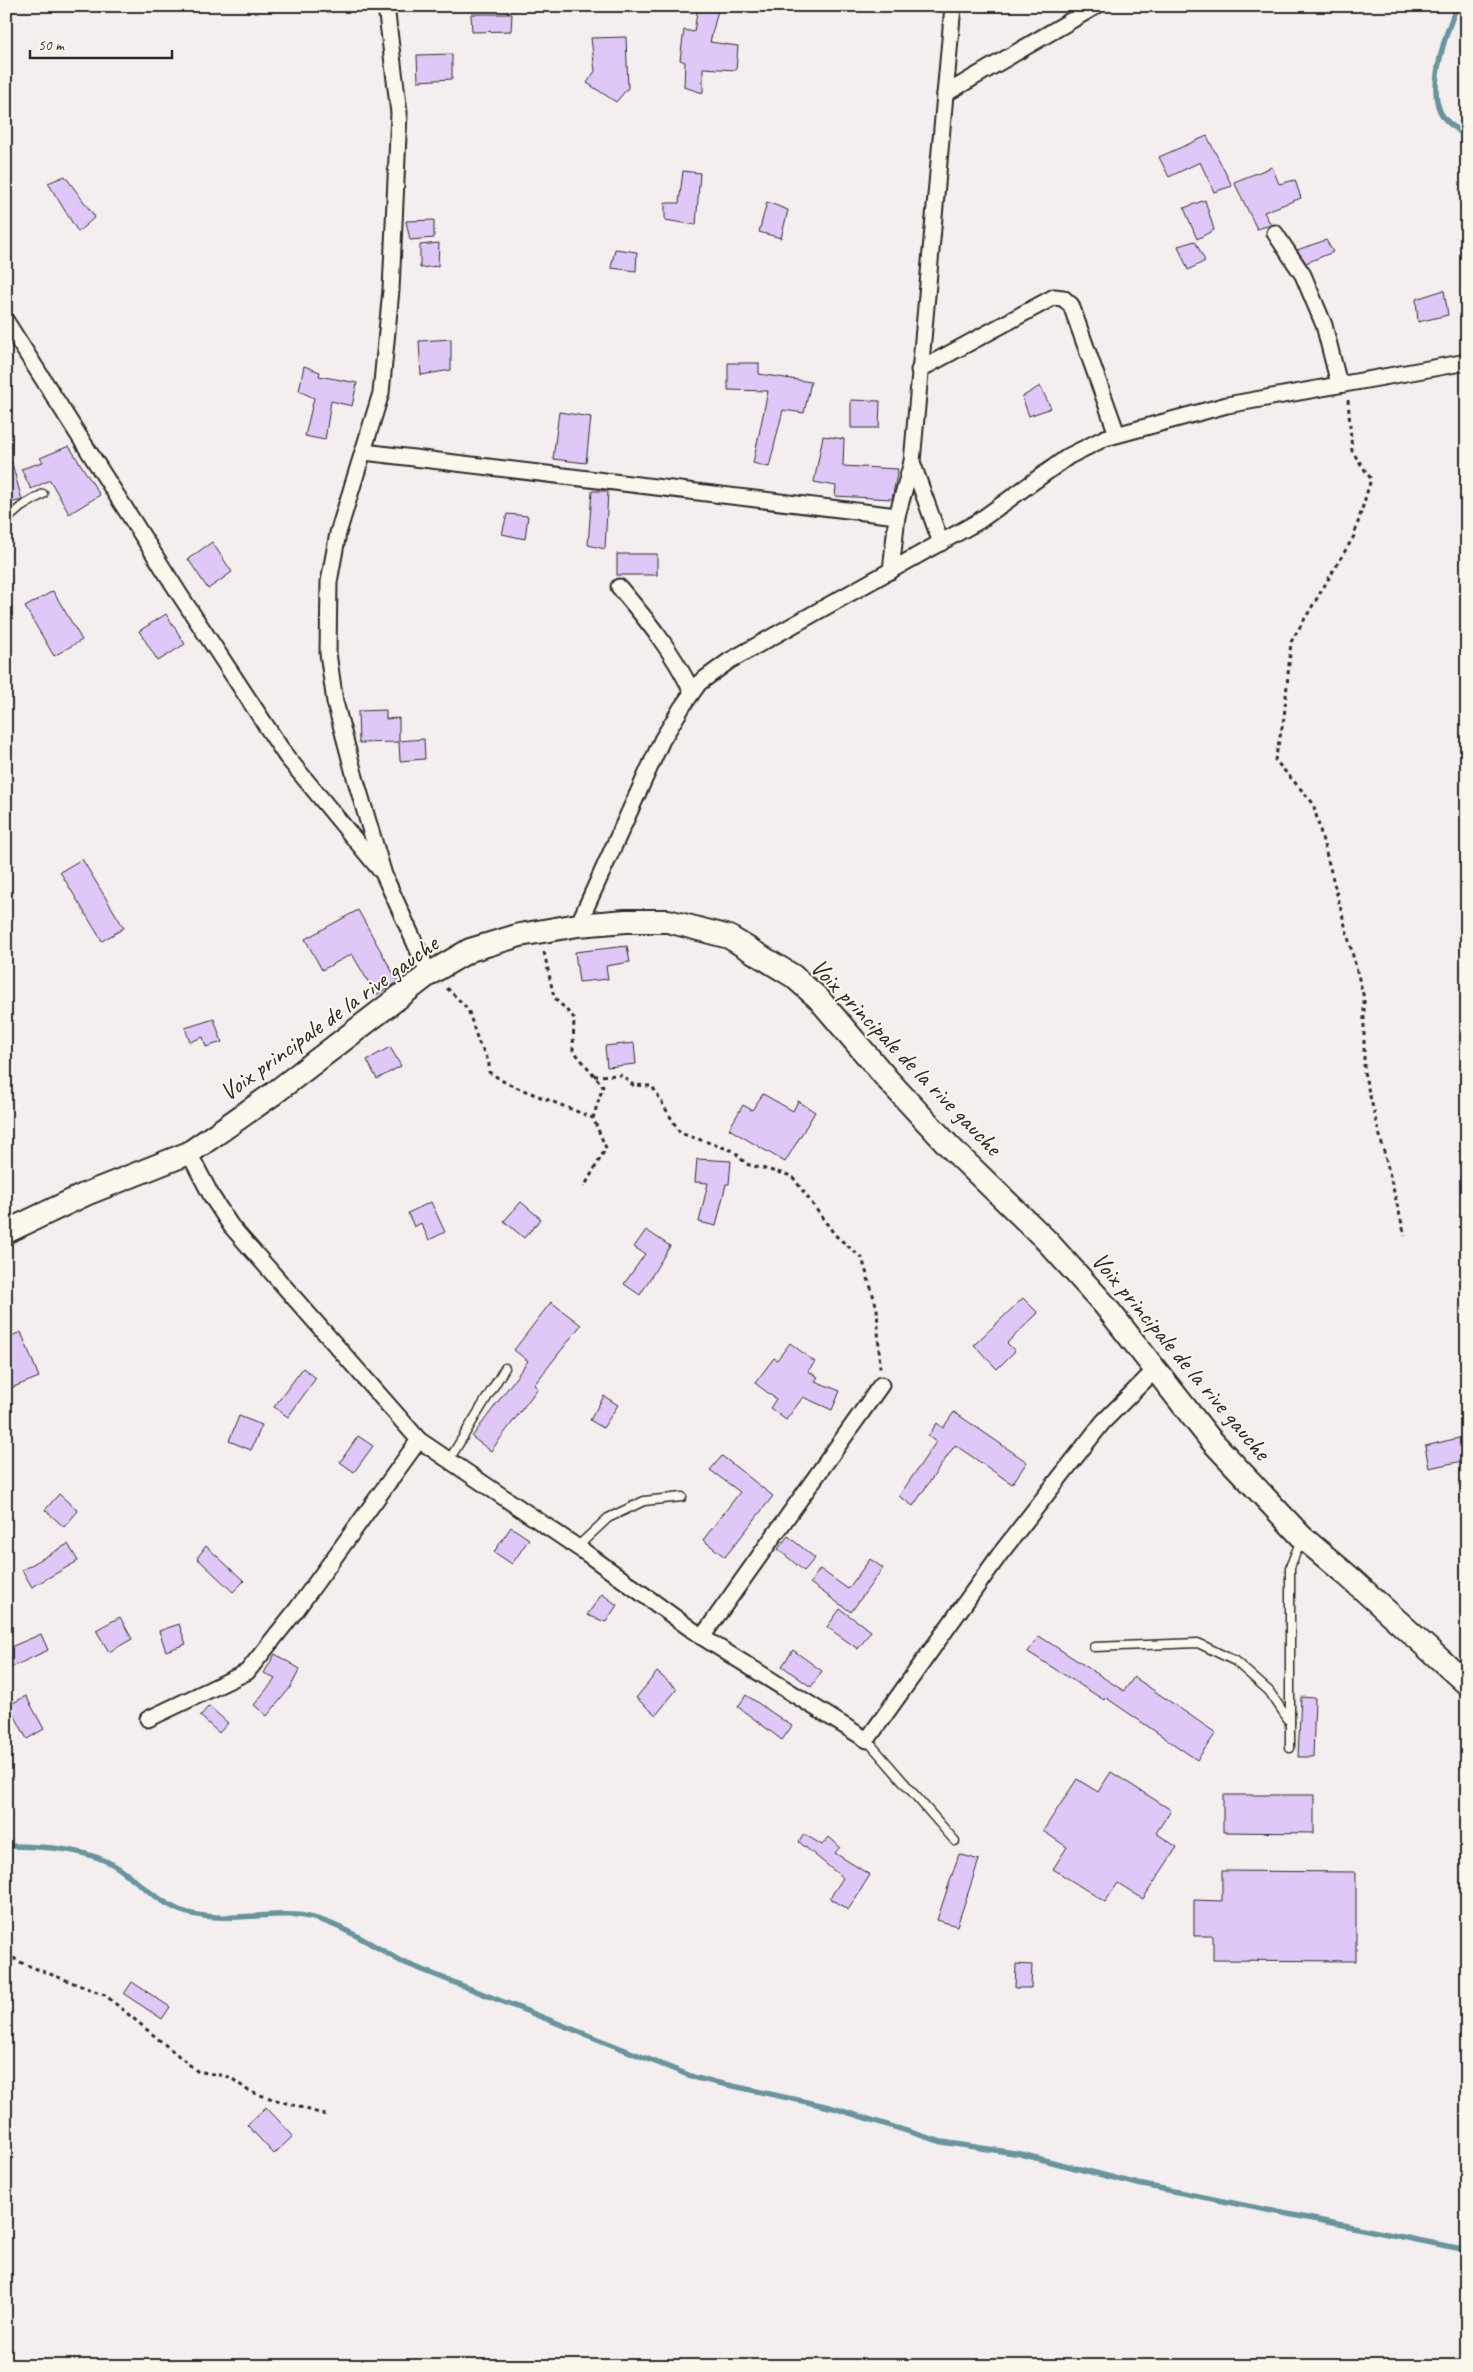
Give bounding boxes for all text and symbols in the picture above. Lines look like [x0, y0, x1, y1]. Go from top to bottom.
scale bar [30, 28, 172, 60]
text: 50 m [38, 36, 65, 55]
street label: Voix principale de la rive gauche [214, 927, 446, 1108]
street label: Voix principale de la rive gauche [803, 952, 1010, 1164]
street label: Voix principale de la rive gauche [1084, 1245, 1279, 1468]

